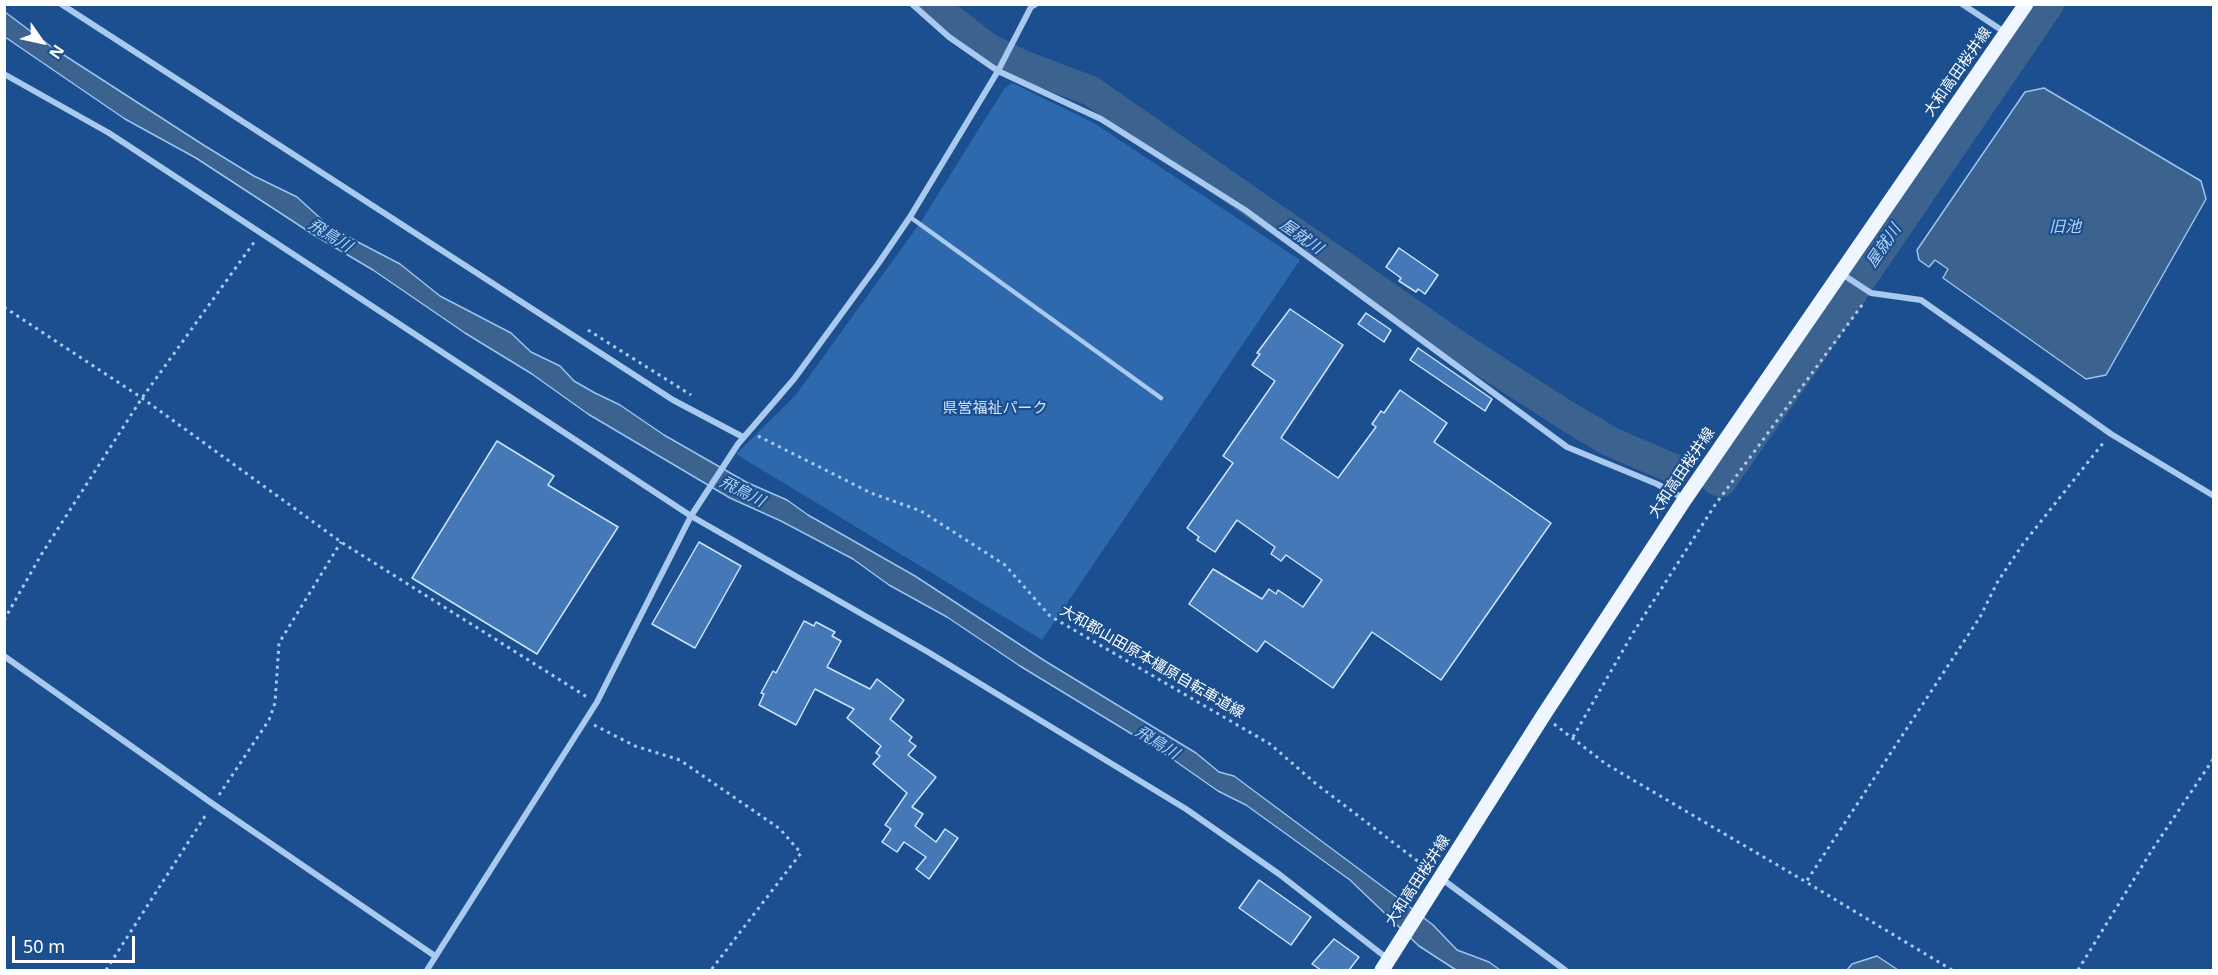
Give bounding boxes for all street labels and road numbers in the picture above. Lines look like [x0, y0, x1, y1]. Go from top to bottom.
street label: 大和高田桜井線 [1921, 24, 1995, 120]
street label: 大和高田桜井線 [1645, 424, 1719, 522]
street label: 大和郡山田原本橿原自転車道線 [1057, 602, 1247, 722]
street label: 大和高田桜井線 [1382, 832, 1454, 930]

